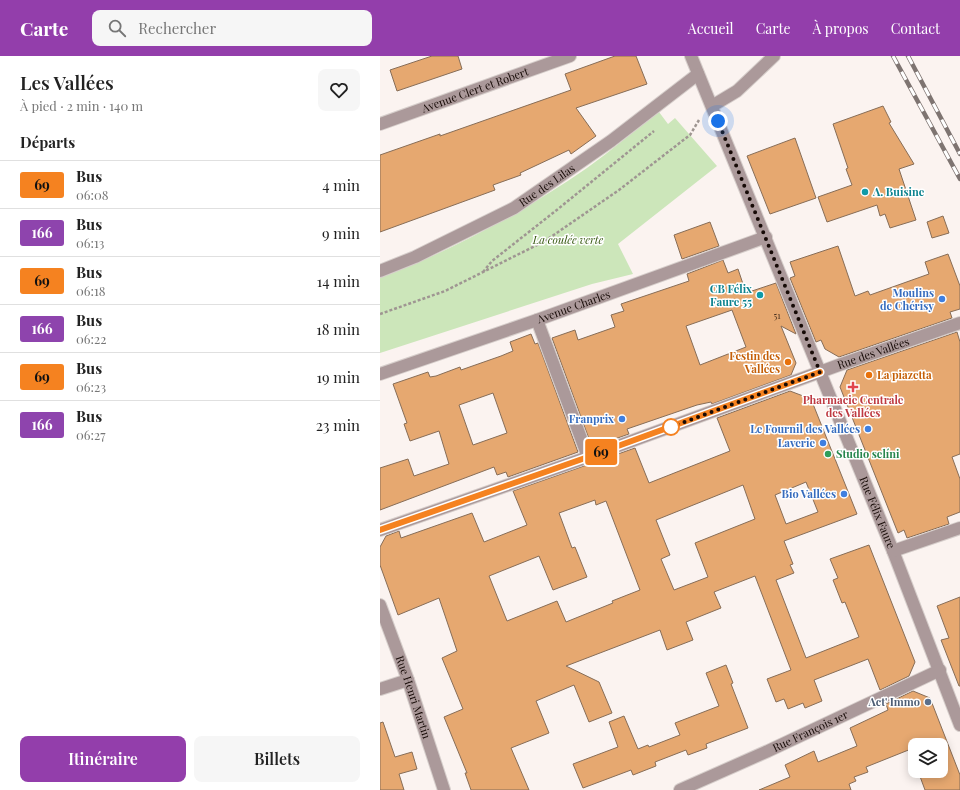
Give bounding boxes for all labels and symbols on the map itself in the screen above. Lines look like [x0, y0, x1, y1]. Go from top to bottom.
street label: Avenue Clert et Robert [418, 63, 531, 116]
your location [708, 111, 728, 131]
street label: Rue des Lilas [516, 160, 577, 210]
place label: A. Buisine [872, 184, 925, 199]
marker: A. Buisine [860, 187, 870, 197]
park label: La coulée verte [532, 232, 603, 247]
place label: CB Félix Faure 55 [710, 281, 752, 309]
place label: Moulins de Chérisy [880, 285, 934, 313]
street label: Avenue Charles [534, 286, 612, 327]
marker: CB Félix Faure 55 [755, 290, 765, 300]
marker: Moulins de Chérisy [937, 294, 947, 304]
house number: 51 [773, 309, 781, 321]
street label: Rue des Vallées [835, 333, 911, 372]
place label: Festin des Vallées [729, 348, 780, 376]
marker: Festin des Vallées [783, 357, 793, 367]
place label: La piazetta [877, 367, 932, 382]
marker: La piazetta [864, 370, 874, 380]
marker: Pharmacie Centrale des Vallées [848, 382, 858, 392]
place label: Pharmacie Centrale des Vallées [803, 392, 904, 420]
place label: Franprix [569, 411, 614, 426]
marker: Franprix [617, 414, 627, 424]
unlabelled marker [662, 418, 680, 436]
place label: Le Fournil des Vallées [750, 421, 860, 436]
marker: Le Fournil des Vallées [863, 424, 873, 434]
place label: Laverie [778, 435, 815, 450]
marker: Laverie [818, 438, 828, 448]
line badge: 69 [583, 439, 619, 465]
place label: Studio selíni [836, 446, 900, 461]
marker: Studio selíni [823, 449, 833, 459]
street label: Rue Félix Faure [856, 474, 899, 551]
place label: Bio Vallées [782, 486, 836, 501]
marker: Bio Vallées [839, 489, 849, 499]
street label: Rue Henri Martin [393, 653, 435, 741]
place label: Act' Immo [867, 694, 920, 709]
marker: Act' Immo [923, 697, 933, 707]
street label: Rue François 1er [770, 706, 850, 755]

